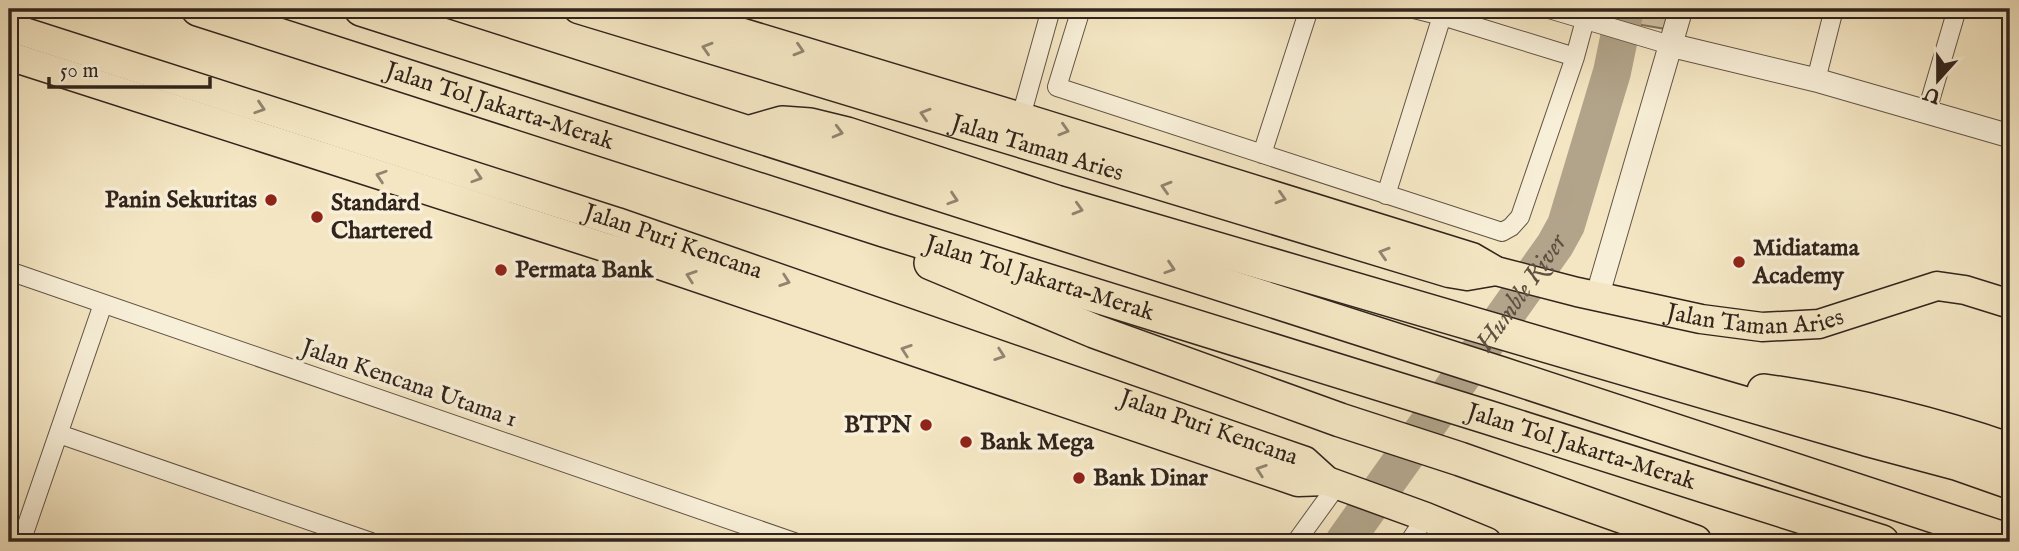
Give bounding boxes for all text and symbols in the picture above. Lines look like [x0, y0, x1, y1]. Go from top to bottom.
one-way arrow [701, 41, 713, 56]
one-way arrow [793, 41, 805, 56]
scale bar [49, 46, 210, 90]
north arrow [1904, 46, 1974, 116]
street label: Jalan Tol Jakarta–Merak [379, 54, 618, 158]
text: 50 m [60, 58, 99, 85]
text: U [1920, 80, 1945, 108]
one-way arrow [254, 99, 266, 114]
one-way arrow [919, 107, 931, 122]
street label: Jalan Taman Aries [945, 107, 1127, 189]
one-way arrow [1057, 122, 1069, 137]
one-way arrow [832, 124, 844, 138]
one-way arrow [470, 169, 482, 184]
one-way arrow [376, 170, 388, 184]
one-way arrow [1160, 181, 1172, 195]
place label: Panin Sekuritas [105, 185, 258, 216]
place label: Standard Chartered [331, 188, 433, 247]
one-way arrow [1275, 189, 1287, 204]
one-way arrow [947, 190, 959, 205]
marker: Panin Sekuritas [263, 192, 279, 208]
street label: Jalan Puri Kencana [577, 196, 767, 287]
one-way arrow [1072, 200, 1084, 215]
marker: Standard Chartered [309, 209, 325, 225]
street label: Jalan Tol Jakarta–Merak [919, 227, 1158, 328]
water label: Humble River [1468, 227, 1575, 359]
place label: Midiatama Academy [1752, 233, 1860, 292]
one-way arrow [1378, 247, 1390, 261]
marker: Midiatama Academy [1731, 254, 1747, 270]
place label: Permata Bank [515, 255, 654, 286]
one-way arrow [1163, 260, 1175, 274]
marker: Permata Bank [493, 262, 509, 278]
one-way arrow [685, 270, 697, 284]
one-way arrow [779, 273, 791, 287]
street label: Jalan Taman Aries [1661, 296, 1848, 343]
street label: Jalan Kencana Utama 1 [294, 332, 521, 435]
one-way arrow [900, 344, 913, 358]
one-way arrow [994, 347, 1006, 361]
street label: Jalan Puri Kencana [1113, 381, 1303, 473]
street label: Jalan Tol Jakarta–Merak [1460, 395, 1700, 498]
place label: BTPN [844, 410, 912, 441]
marker: BTPN [918, 417, 934, 433]
place label: Bank Mega [980, 427, 1095, 458]
marker: Bank Mega [958, 434, 974, 450]
place label: Bank Dinar [1093, 463, 1208, 494]
one-way arrow [1255, 464, 1268, 478]
marker: Bank Dinar [1071, 470, 1087, 486]

